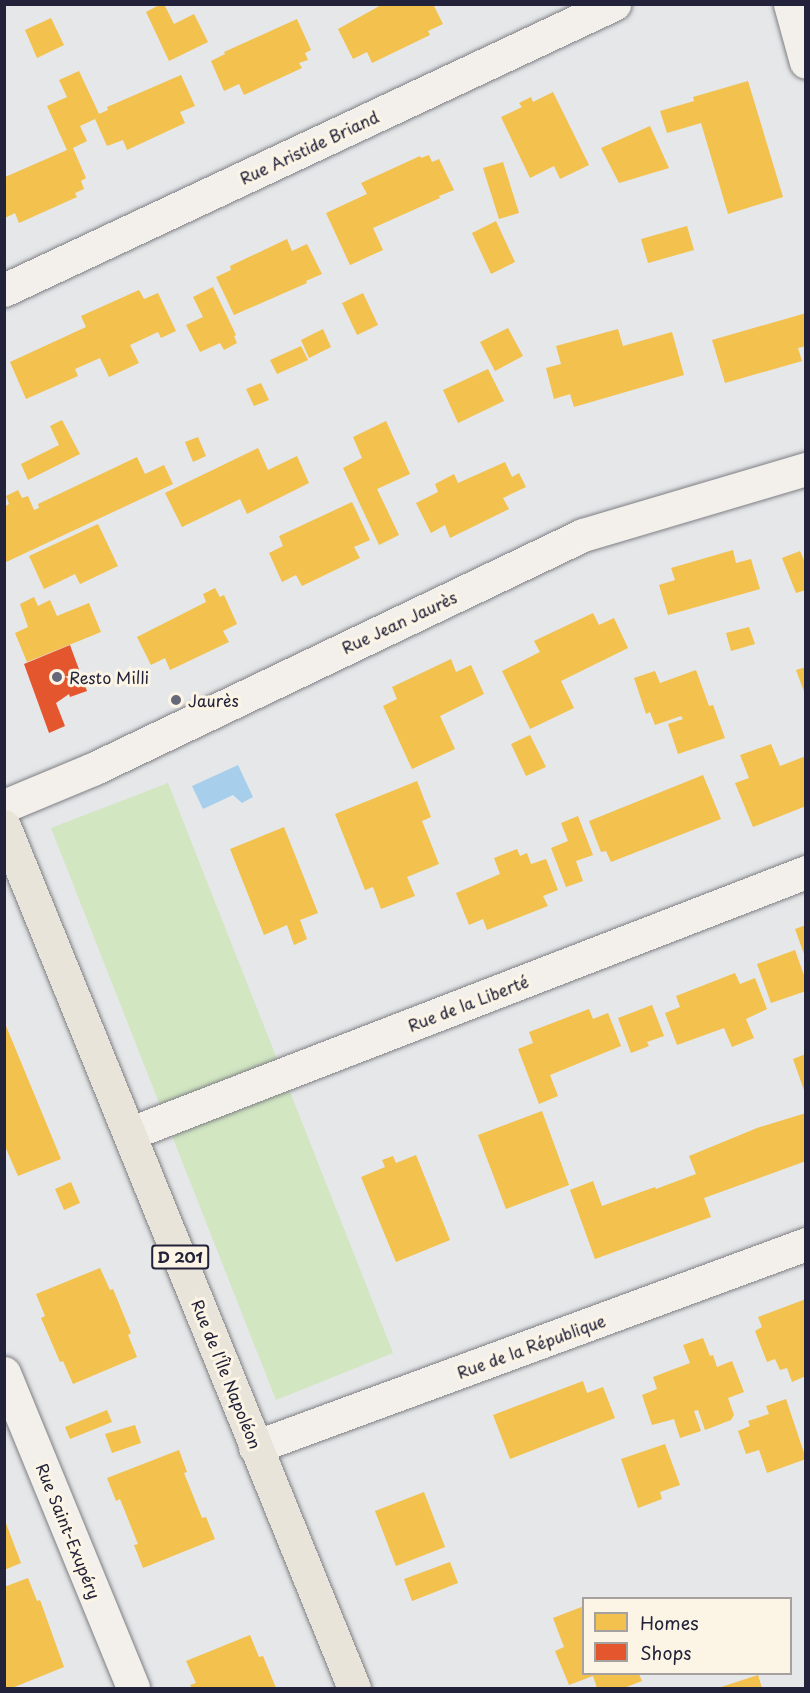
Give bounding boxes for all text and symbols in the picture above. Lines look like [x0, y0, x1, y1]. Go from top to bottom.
street label: Rue Aristide Briand [236, 106, 382, 188]
street label: Rue Jean Jaurès [337, 586, 461, 658]
place label: Resto Milli [69, 667, 149, 687]
marker: Resto Milli [50, 670, 64, 684]
place label: Jaurès [188, 690, 239, 710]
marker: Jaurès [169, 693, 183, 707]
street label: Rue de la Liberté [403, 971, 533, 1035]
road number: D 201 [150, 1245, 210, 1269]
street label: Rue de l'Île Napoléon [188, 1295, 266, 1453]
street label: Rue de la République [452, 1310, 610, 1382]
street label: Rue Saint-Exupéry [33, 1460, 105, 1602]
legend [582, 1597, 792, 1675]
text: Homes [640, 1609, 698, 1636]
text: Shops [640, 1639, 691, 1666]

